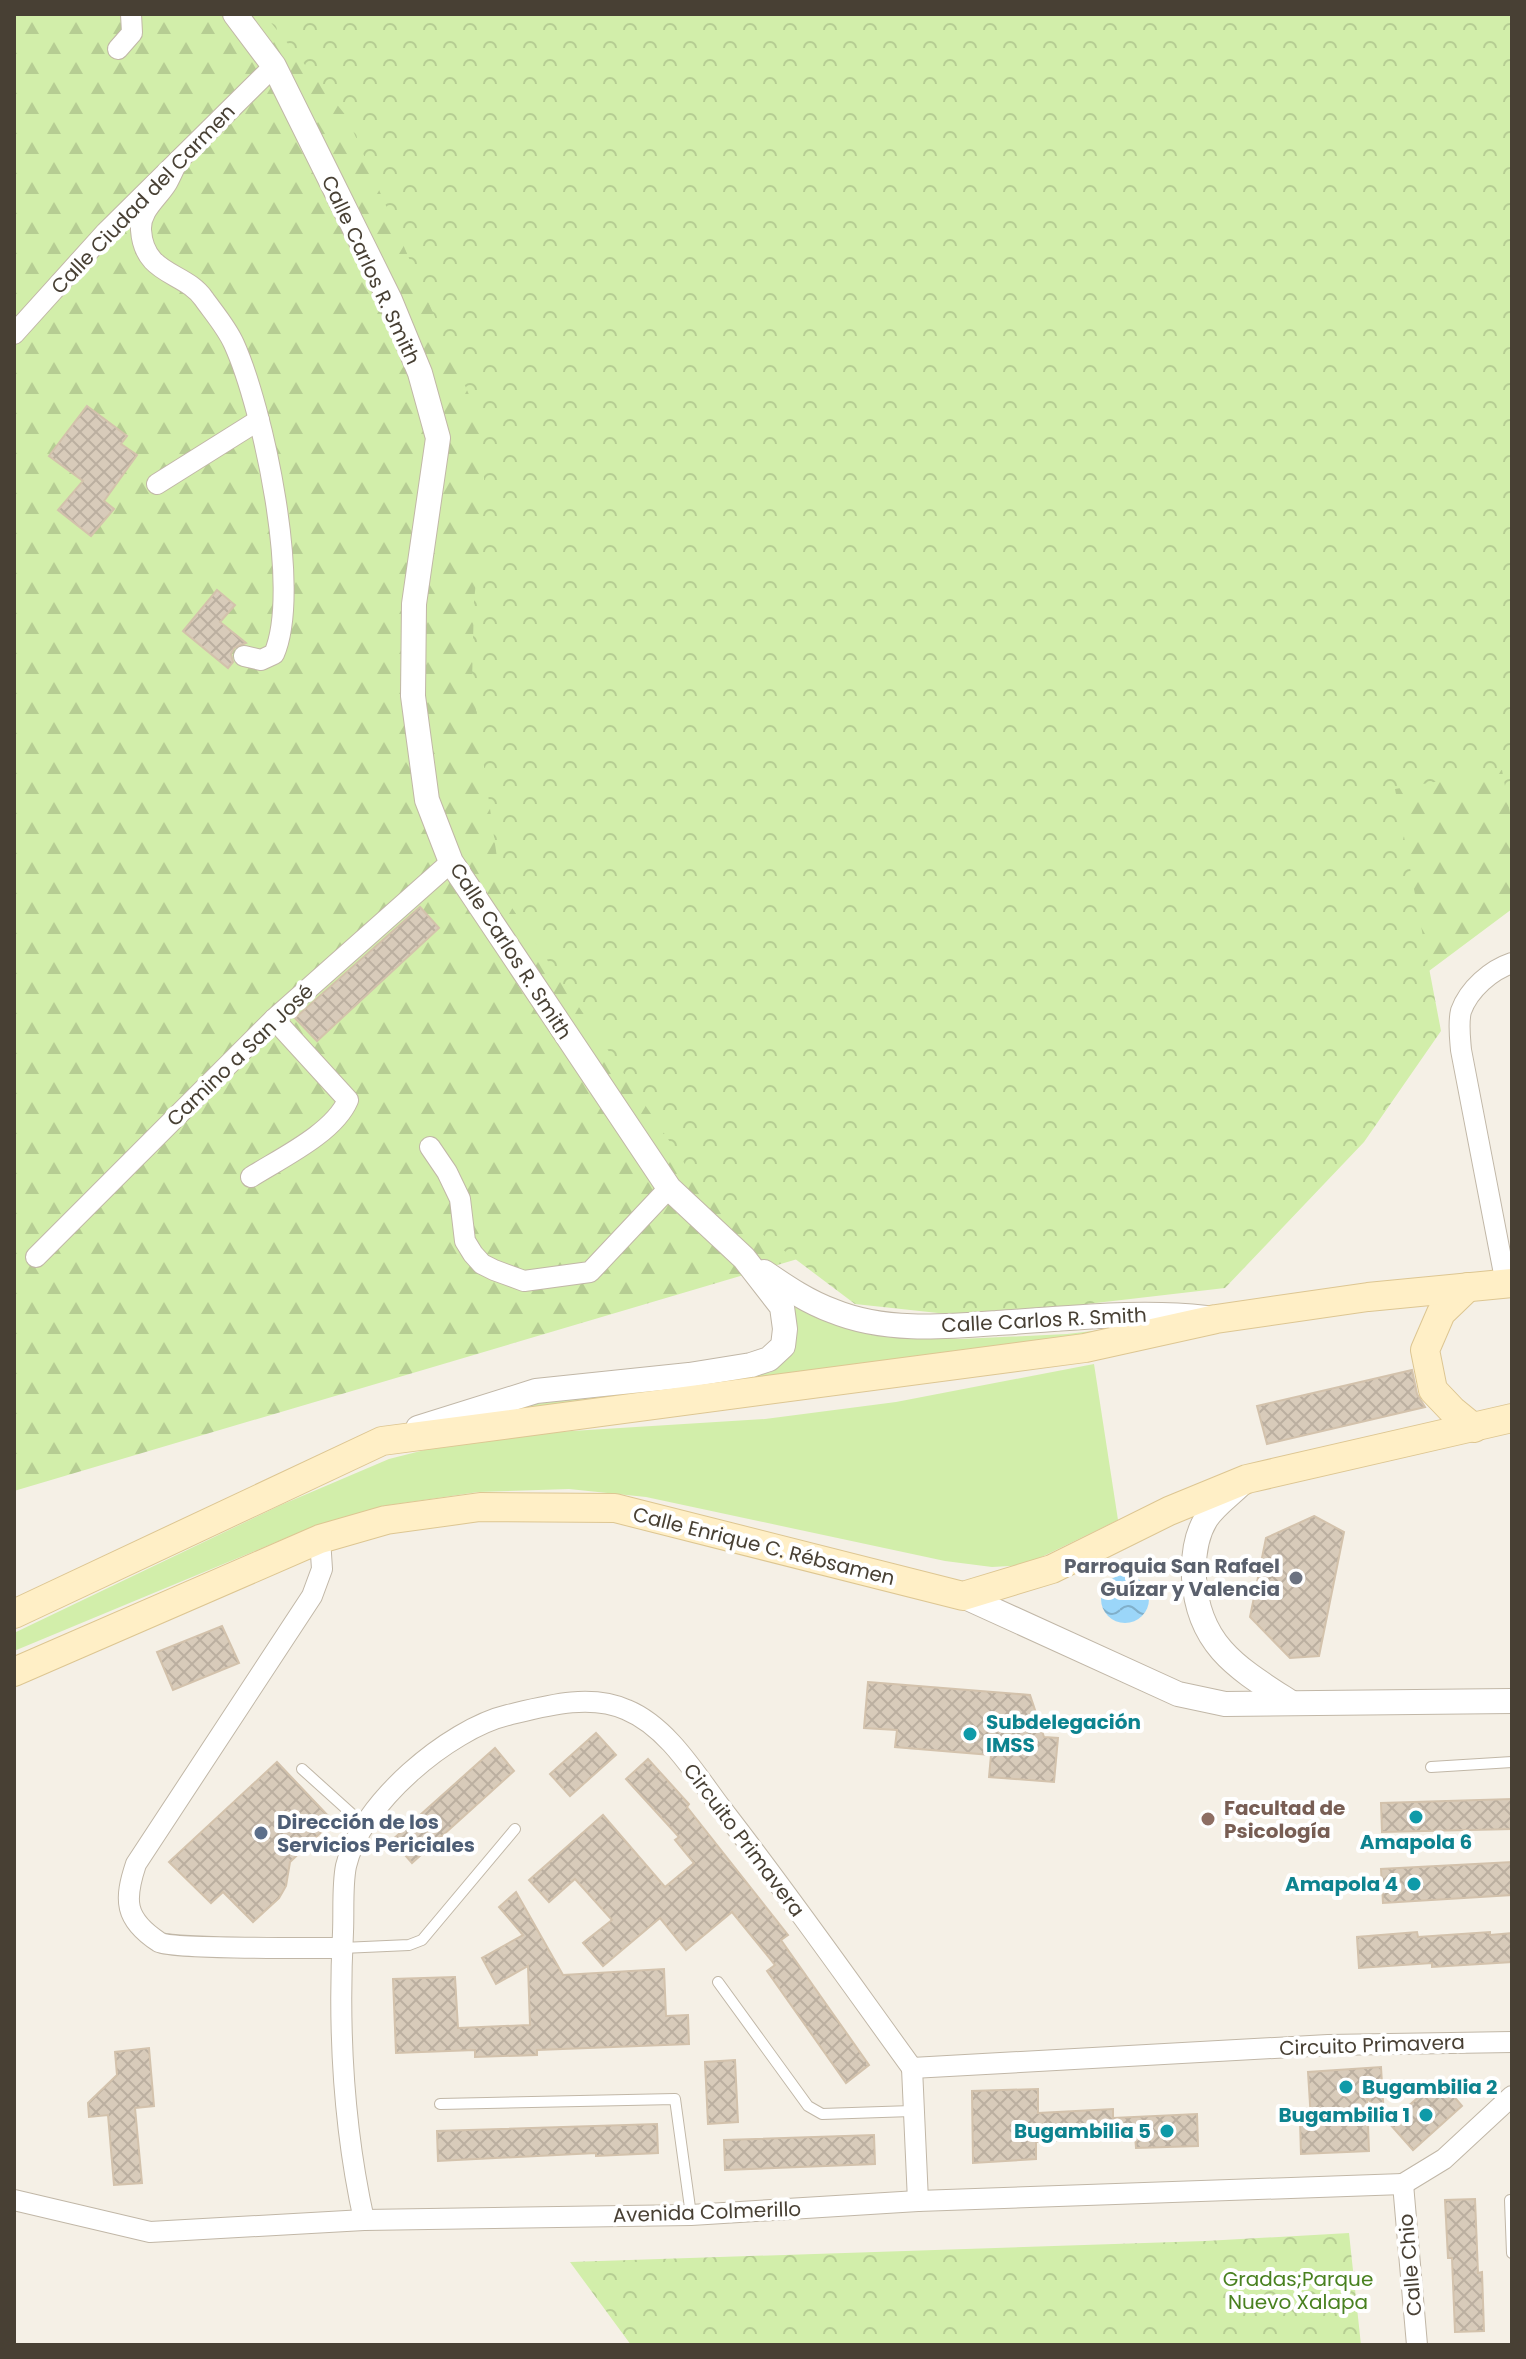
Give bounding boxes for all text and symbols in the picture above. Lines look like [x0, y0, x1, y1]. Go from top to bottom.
street label: Calle Ciudad del Carmen [45, 98, 241, 300]
street label: Calle Carlos R. Smith [315, 171, 427, 369]
street label: Calle Carlos R. Smith [443, 857, 579, 1045]
street label: Camino a San José [161, 978, 319, 1132]
street label: Calle Carlos R. Smith [941, 1301, 1147, 1339]
street label: Calle Enrique C. Rébsamen [630, 1500, 898, 1592]
place label: Parroquia San Rafael Guízar y Valencia [1064, 1552, 1280, 1603]
marker: Parroquia San Rafael Guízar y Valencia [1287, 1569, 1305, 1587]
place label: Subdelegación IMSS [986, 1708, 1141, 1759]
marker: Subdelegación IMSS [961, 1725, 979, 1743]
street label: Circuito Primavera [677, 1757, 811, 1923]
place label: Facultad de Psicología [1224, 1794, 1345, 1845]
place label: Dirección de los Servicios Periciales [277, 1808, 475, 1859]
marker: Amapola 6 [1407, 1808, 1425, 1826]
marker: Facultad de Psicología [1199, 1810, 1217, 1828]
marker: Dirección de los Servicios Periciales [252, 1824, 270, 1842]
place label: Amapola 6 [1360, 1828, 1472, 1856]
place label: Amapola 4 [1285, 1870, 1398, 1898]
marker: Amapola 4 [1405, 1875, 1423, 1893]
street label: Circuito Primavera [1279, 2028, 1465, 2062]
place label: Bugambilia 2 [1362, 2073, 1498, 2101]
marker: Bugambilia 2 [1337, 2078, 1355, 2096]
place label: Bugambilia 1 [1278, 2101, 1410, 2129]
marker: Bugambilia 1 [1417, 2106, 1435, 2124]
place label: Bugambilia 5 [1014, 2117, 1151, 2145]
marker: Bugambilia 5 [1158, 2122, 1176, 2140]
street label: Avenida Colmerillo [612, 2195, 802, 2229]
street label: Calle Chio [1392, 2213, 1428, 2317]
park label: Gradas;Parque Nuevo Xalapa [1223, 2265, 1373, 2316]

